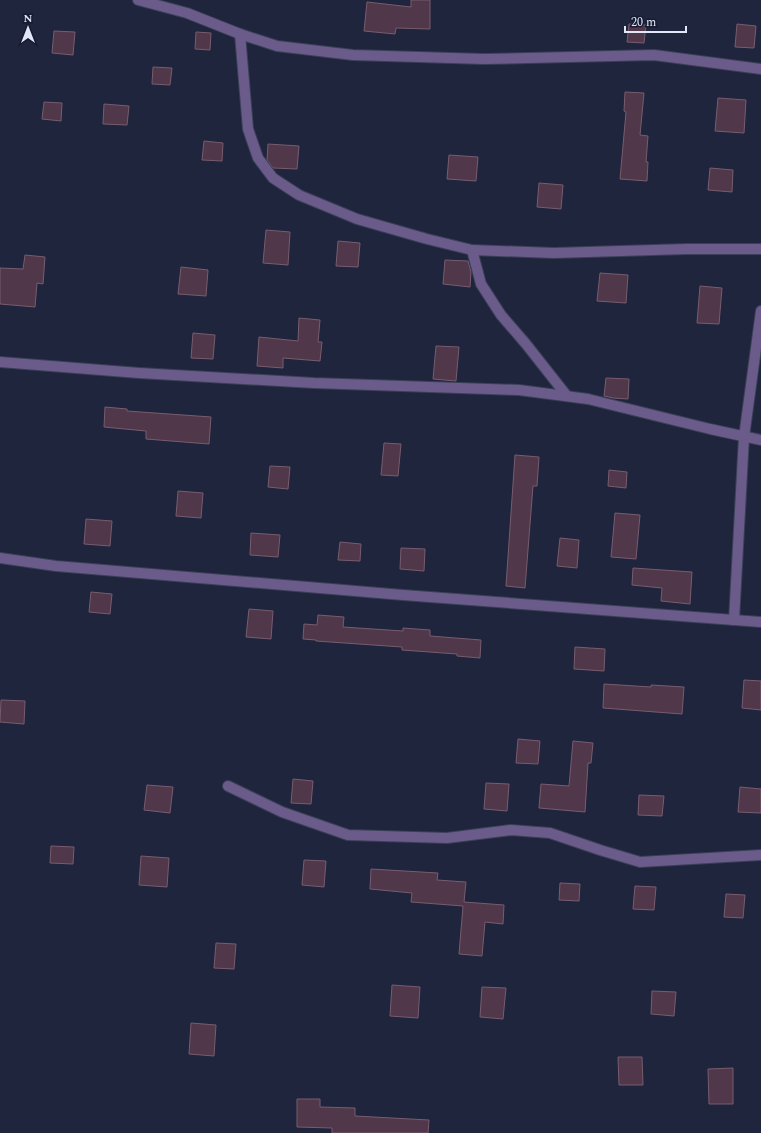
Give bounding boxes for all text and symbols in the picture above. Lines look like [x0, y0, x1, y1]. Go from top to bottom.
north arrow [8, 8, 48, 48]
scale bar [625, 8, 686, 34]
text: N [24, 10, 33, 27]
text: 20 m [631, 13, 656, 32]

